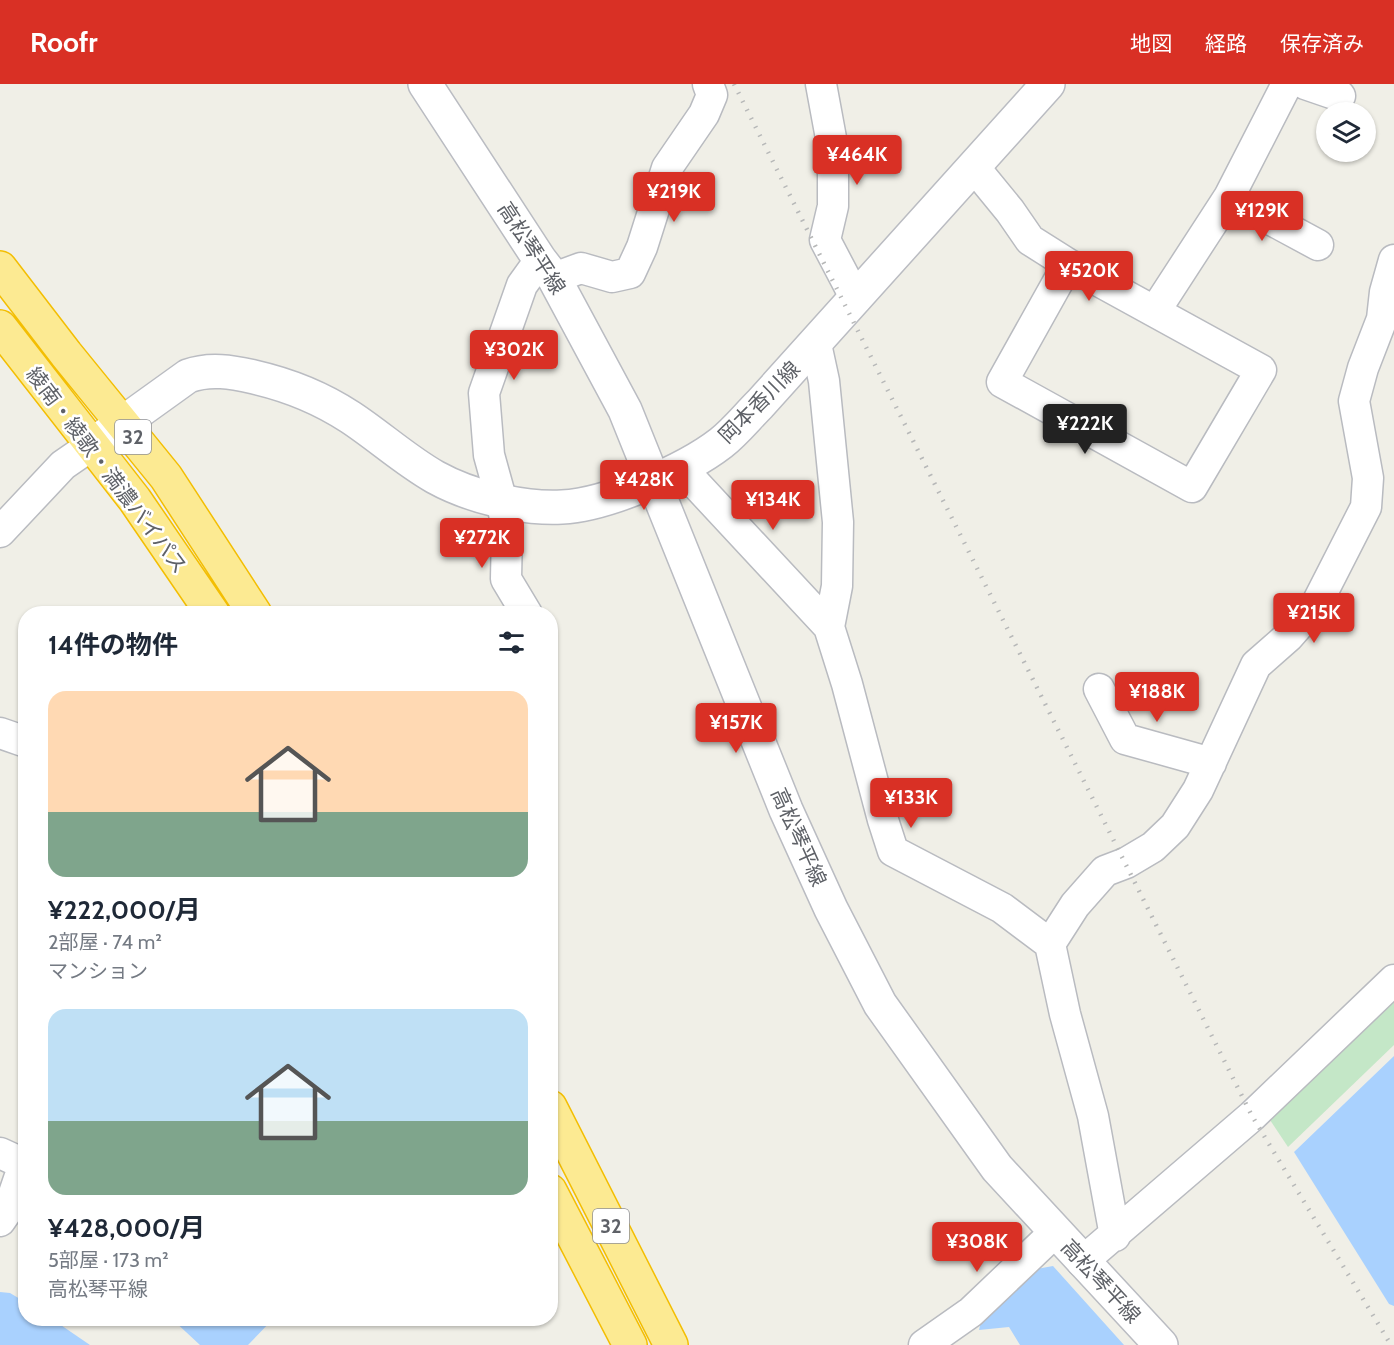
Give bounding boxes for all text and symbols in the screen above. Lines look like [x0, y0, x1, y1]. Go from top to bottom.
text: Roofr [30, 25, 98, 59]
text: 地図 [1130, 31, 1172, 56]
text: 経路 [1205, 31, 1247, 56]
text: 保存済み [1280, 31, 1364, 56]
map controls [1316, 102, 1376, 162]
button: layers [1316, 102, 1376, 162]
pin: ¥464K [815, 135, 899, 186]
text: ¥464K [827, 142, 887, 166]
pin: ¥219K [632, 172, 716, 223]
text: ¥219K [647, 179, 701, 203]
pin: ¥129K [1220, 191, 1304, 242]
street label: 高松琴平線 [493, 197, 571, 299]
text: ¥129K [1235, 198, 1289, 222]
pin: ¥520K [1047, 251, 1131, 302]
text: ¥520K [1059, 258, 1119, 282]
pin: ¥302K [472, 330, 556, 381]
text: ¥302K [484, 337, 544, 361]
street label: 岡本香川線 [713, 356, 805, 448]
street label: 綾南・綾歌・満濃バイパス [21, 362, 193, 578]
pin: ¥222K [1043, 404, 1127, 455]
text: ¥222K [1057, 411, 1113, 435]
road number: 32 [115, 420, 151, 454]
pin: ¥428K [602, 460, 686, 511]
text: ¥428K [614, 467, 674, 491]
pin: ¥134K [731, 480, 815, 531]
text: ¥134K [745, 487, 801, 511]
pin: ¥272K [440, 518, 524, 569]
text: ¥272K [454, 525, 510, 549]
pin: ¥215K [1272, 593, 1356, 644]
text: ¥215K [1287, 600, 1341, 624]
icon: filters [495, 626, 528, 659]
text: 14件の物件 [48, 629, 178, 661]
pin: ¥188K [1115, 672, 1199, 723]
text: ¥188K [1129, 679, 1185, 703]
pin: ¥157K [694, 703, 778, 754]
text: ¥157K [710, 710, 762, 734]
icon: home [234, 730, 342, 838]
pin: ¥133K [869, 778, 953, 829]
street label: 高松琴平線 [766, 784, 832, 890]
text: ¥133K [884, 785, 938, 809]
text: ¥222,000/月 [48, 894, 201, 926]
text: 2部屋 · 74 m² [48, 930, 162, 954]
text: マンション [48, 959, 148, 983]
icon: home [234, 1048, 342, 1156]
road number: 32 [593, 1209, 629, 1243]
text: ¥428,000/月 [48, 1212, 205, 1244]
pin: ¥308K [935, 1222, 1019, 1273]
text: ¥308K [946, 1229, 1008, 1253]
street label: 高松琴平線 [1056, 1234, 1146, 1328]
text: 5部屋 · 173 m² [48, 1248, 169, 1272]
text: 高松琴平線 [48, 1277, 148, 1301]

